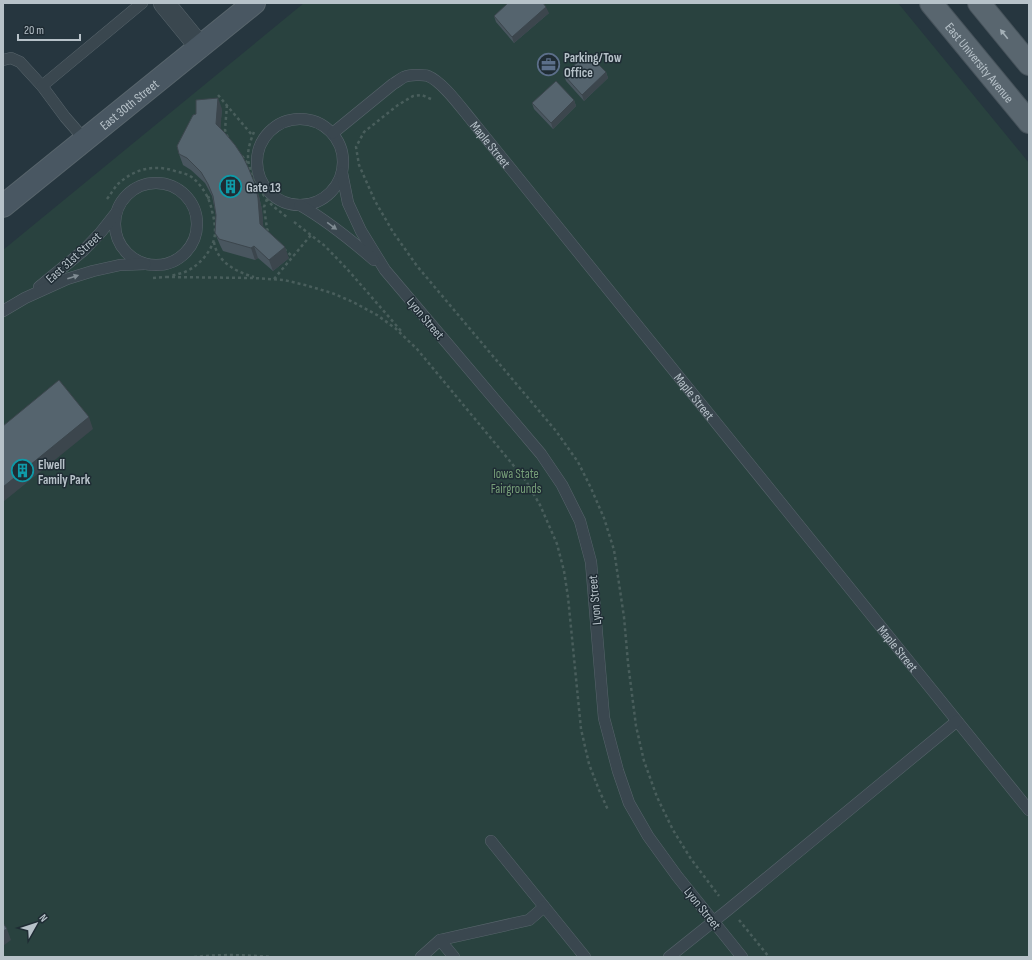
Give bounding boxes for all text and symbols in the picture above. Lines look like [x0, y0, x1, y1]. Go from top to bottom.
scale bar [18, 16, 80, 42]
street label: East University Avenue [941, 20, 1017, 106]
text: 20 m [24, 23, 44, 38]
one-way arrow [1000, 29, 1009, 40]
place label: Parking/Tow Office [564, 50, 622, 81]
office icon: Parking/Tow Office [535, 51, 561, 77]
street label: East 30th Street [97, 76, 162, 134]
street label: Maple Street [466, 118, 514, 171]
building icon: Gate 13 [218, 174, 244, 200]
place label: Gate 13 [246, 180, 281, 196]
one-way arrow [327, 222, 337, 230]
street label: East 31st Street [43, 229, 105, 287]
one-way arrow [68, 274, 80, 280]
street label: Lyon Street [403, 294, 447, 343]
street label: Maple Street [670, 370, 717, 423]
place label: Elwell Family Park [38, 457, 91, 488]
building icon: Elwell Family Park [9, 458, 35, 484]
park label: Iowa State Fairgrounds [491, 466, 542, 497]
street label: Lyon Street [585, 574, 605, 625]
street label: Maple Street [874, 622, 921, 675]
street label: Lyon Street [680, 884, 724, 933]
north arrow [16, 904, 56, 944]
text: N [36, 912, 50, 924]

